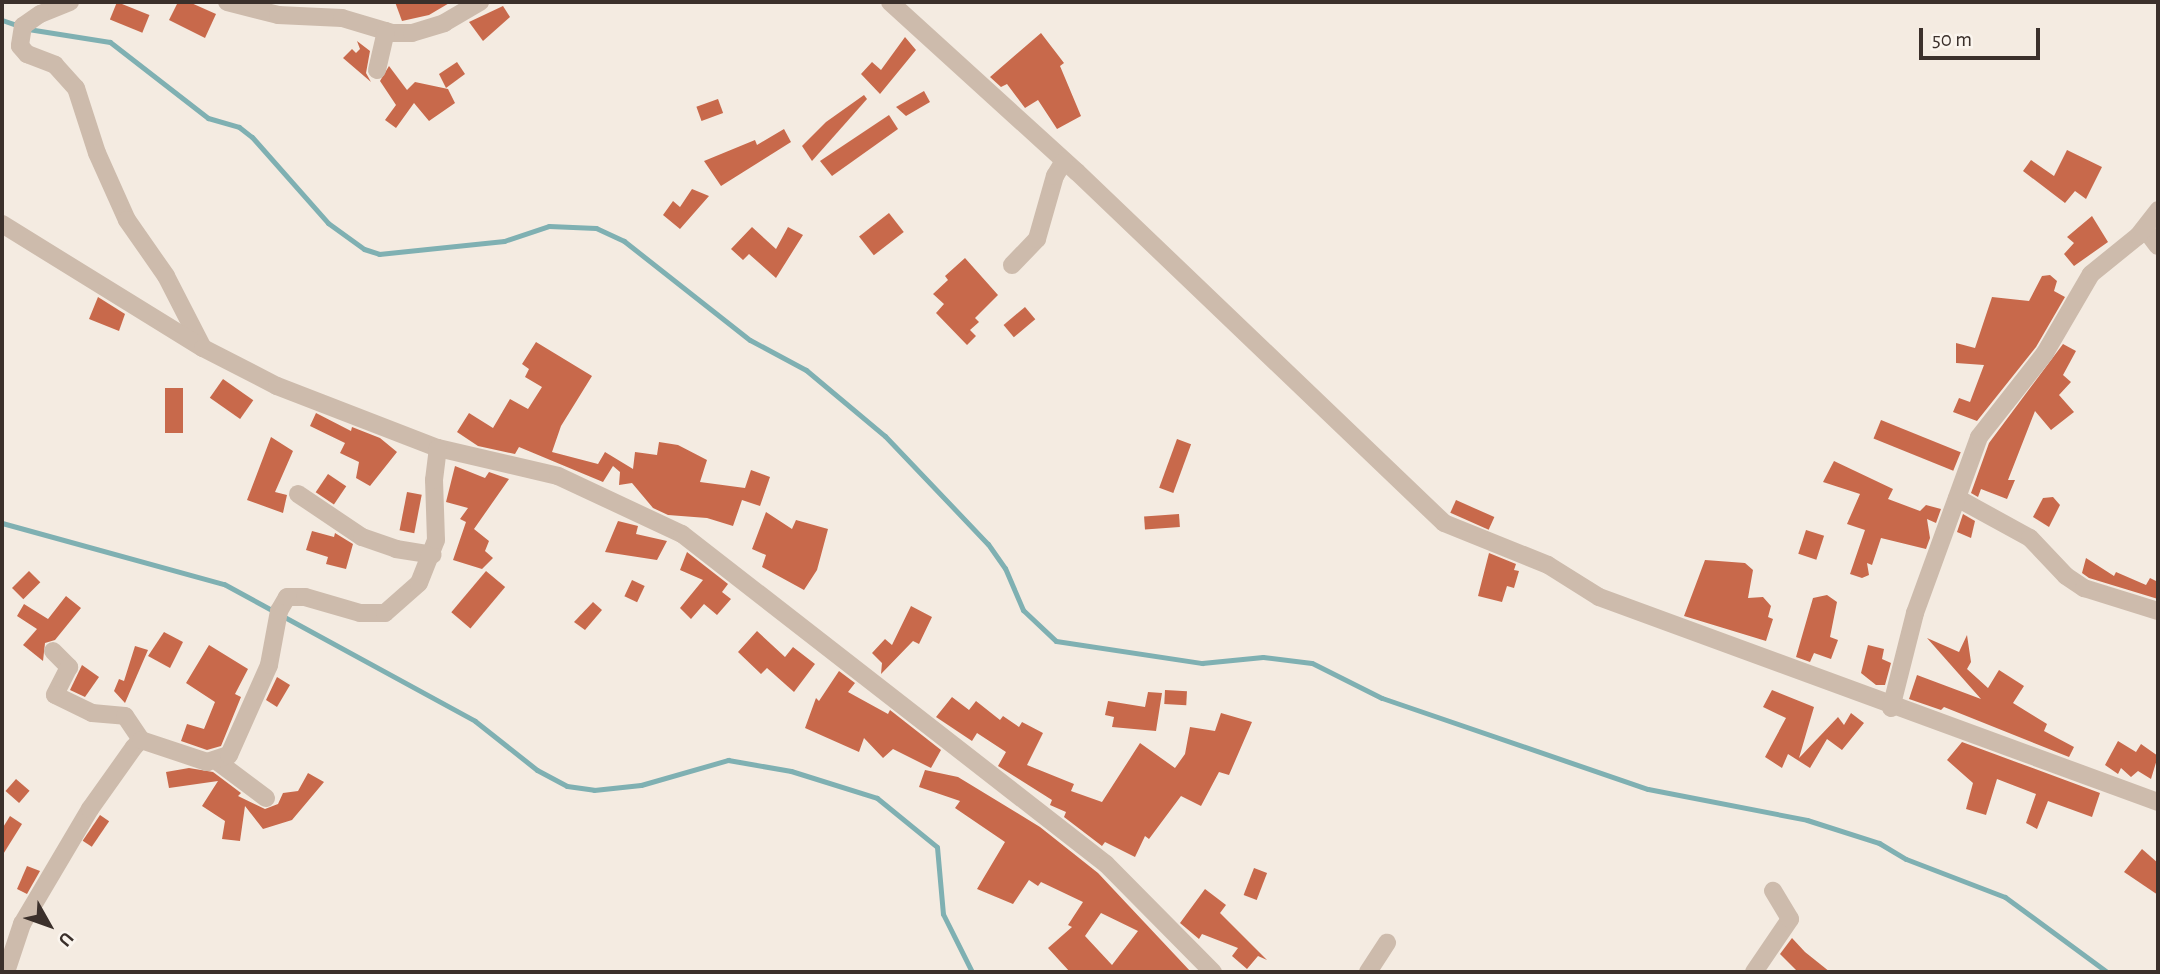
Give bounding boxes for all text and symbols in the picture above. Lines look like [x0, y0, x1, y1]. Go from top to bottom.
scale bar [1922, 14, 2043, 58]
text: 50 m [1932, 29, 1972, 50]
north arrow [14, 890, 84, 960]
text: U [54, 928, 77, 950]

